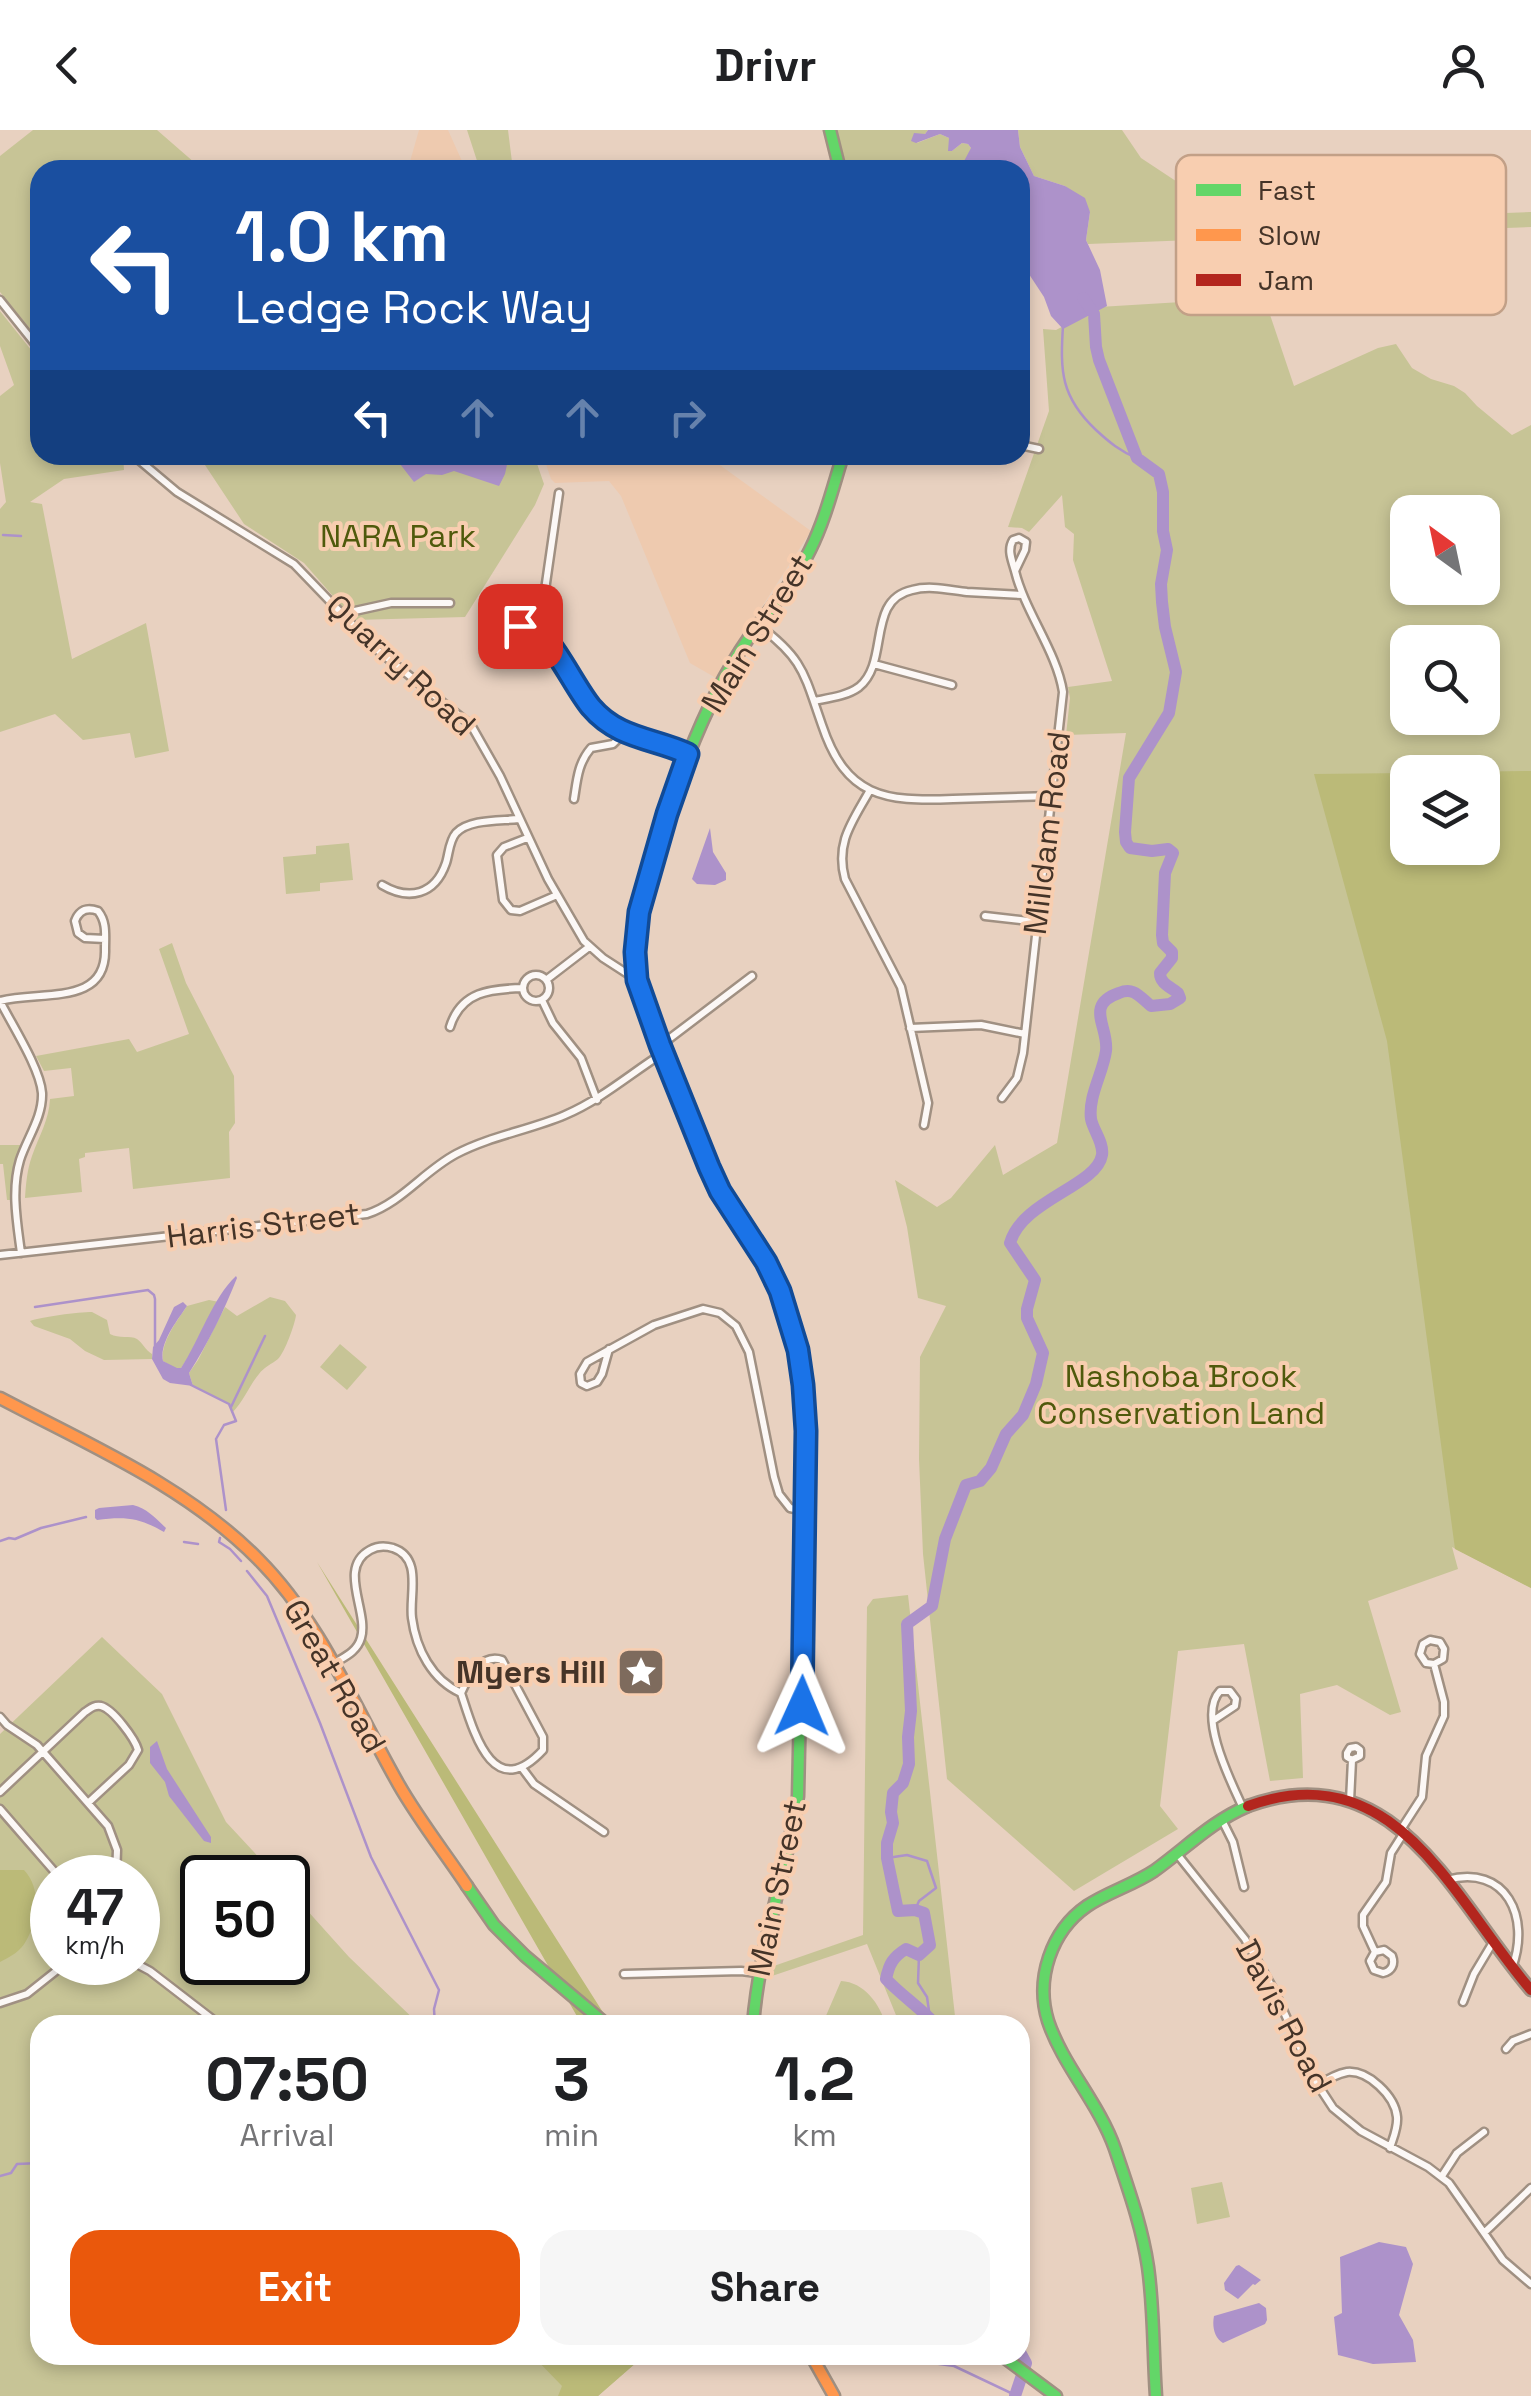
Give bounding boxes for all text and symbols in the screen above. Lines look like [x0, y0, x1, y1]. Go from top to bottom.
text: Drivr [714, 37, 817, 94]
icon: back [40, 38, 95, 93]
icon: person [1436, 38, 1491, 93]
legend [1176, 155, 1506, 315]
text: Fast [1258, 172, 1316, 208]
text: 1.0 km [235, 192, 449, 281]
icon: left [70, 200, 200, 330]
text: Slow [1258, 217, 1321, 253]
text: Jam [1258, 262, 1314, 298]
text: Ledge Rock Way [235, 279, 592, 336]
icon: left [345, 390, 400, 445]
icon: ahead [450, 390, 505, 445]
icon: ahead [555, 390, 610, 445]
icon: right [660, 390, 715, 445]
north arrow [1390, 495, 1500, 605]
map controls [1390, 495, 1500, 865]
park label: NARA Park [320, 516, 476, 556]
street label: Main Street [692, 546, 822, 720]
pin [478, 584, 563, 669]
street label: Quarry Road [318, 586, 484, 744]
icon: arrive [493, 599, 548, 654]
button: search [1390, 625, 1500, 735]
street label: Milldam Road [1015, 729, 1079, 937]
button: layers [1390, 755, 1500, 865]
street label: Harris Street [164, 1193, 362, 1257]
park label: Nashoba Brook Conservation Land [1037, 1356, 1325, 1433]
street label: Great Road [275, 1592, 395, 1760]
place icon: Myers Hill [615, 1646, 667, 1698]
place label: Myers Hill [456, 1652, 606, 1692]
position arrow [750, 1654, 854, 1758]
street label: Main Street [739, 1796, 815, 1980]
speed limit sign: 50 [180, 1855, 310, 1985]
text: 47 [66, 1876, 124, 1940]
text: km/h [65, 1929, 125, 1961]
street label: Davis Road [1227, 1933, 1341, 2099]
text: 07:50 [205, 2041, 369, 2118]
text: 3 [553, 2041, 590, 2118]
text: 1.2 [774, 2041, 855, 2118]
text: Arrival [239, 2115, 335, 2155]
text: min [544, 2115, 599, 2155]
text: km [792, 2115, 837, 2155]
button: Exit [70, 2230, 520, 2345]
button: Share [540, 2230, 990, 2345]

